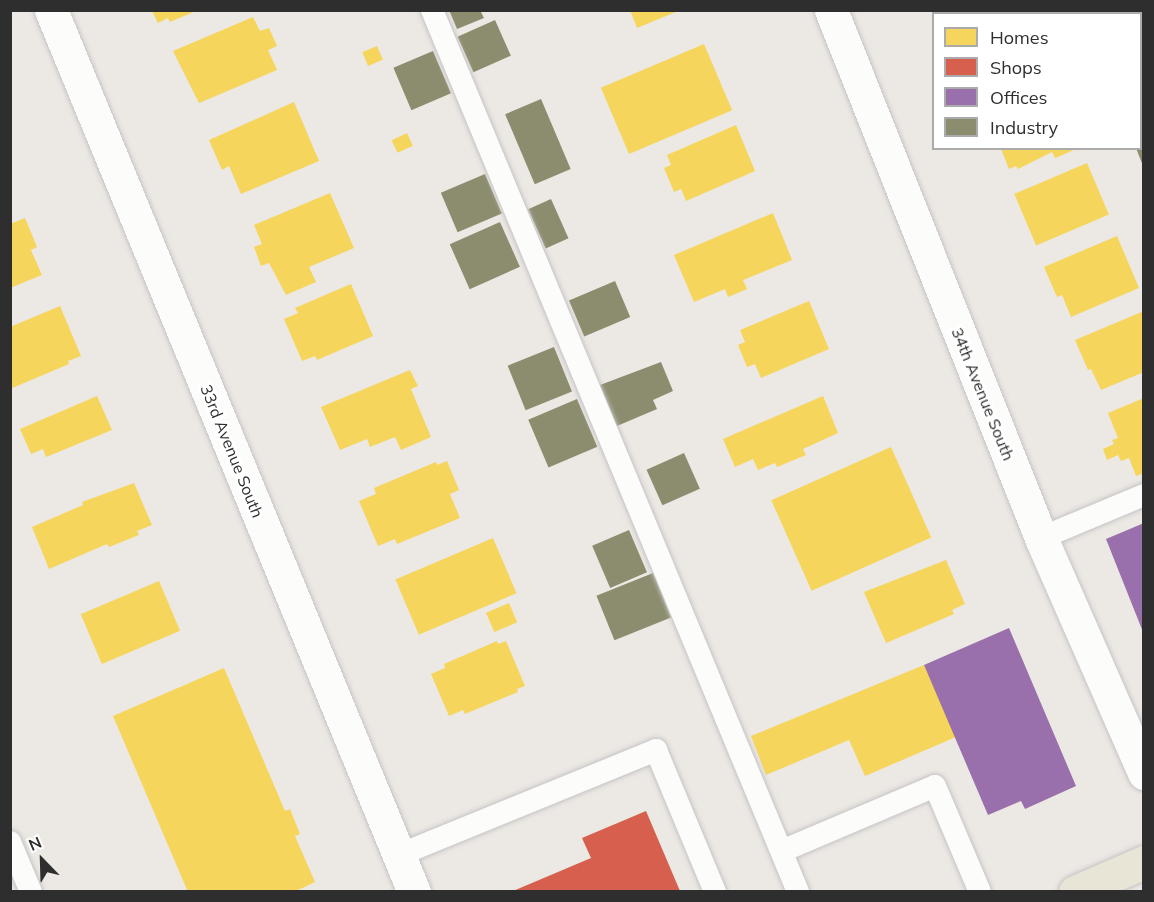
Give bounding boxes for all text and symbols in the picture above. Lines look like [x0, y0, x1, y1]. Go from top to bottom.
legend [932, 12, 1142, 150]
text: Homes [990, 26, 1049, 49]
text: Shops [990, 56, 1042, 79]
text: Offices [990, 86, 1047, 109]
text: Industry [990, 116, 1058, 139]
street label: 34th Avenue South [948, 325, 1018, 463]
street label: 33rd Avenue South [197, 382, 267, 520]
north arrow [12, 830, 72, 890]
text: N [25, 832, 44, 855]

